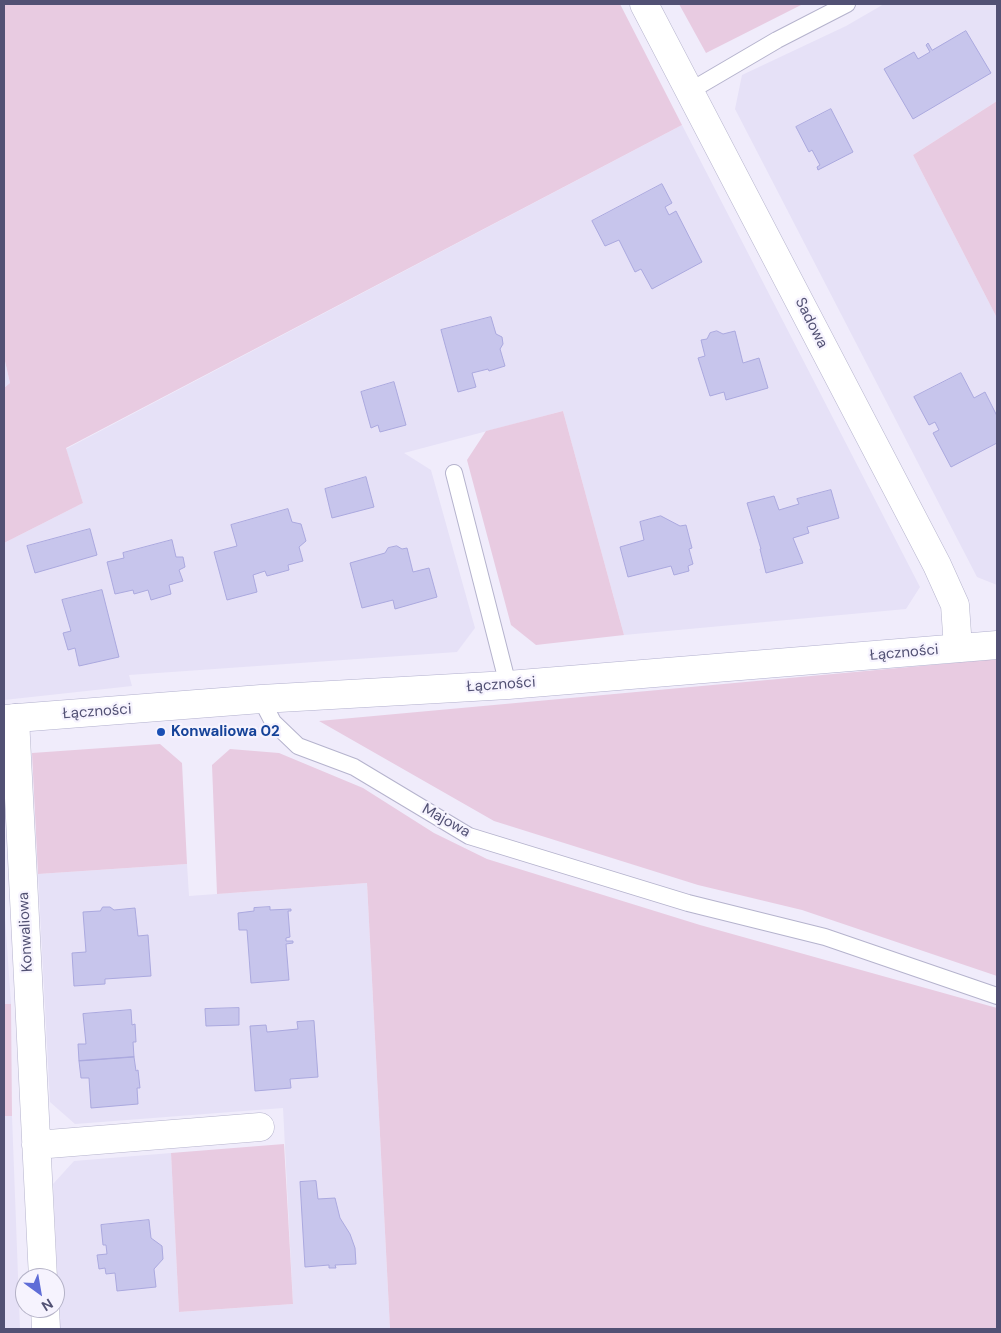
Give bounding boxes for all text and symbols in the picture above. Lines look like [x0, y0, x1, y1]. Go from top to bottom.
street label: Sadowa [791, 295, 831, 351]
street label: Łączności [869, 641, 939, 665]
street label: Łączności [466, 674, 536, 696]
street label: Łączności [62, 701, 132, 723]
place label: Konwaliowa 02 [171, 723, 280, 741]
marker: Konwaliowa 02 [155, 726, 167, 738]
street label: Majowa [419, 800, 473, 842]
street label: Konwaliowa [15, 892, 37, 972]
north arrow [15, 1268, 65, 1318]
text: N [38, 1295, 57, 1315]

